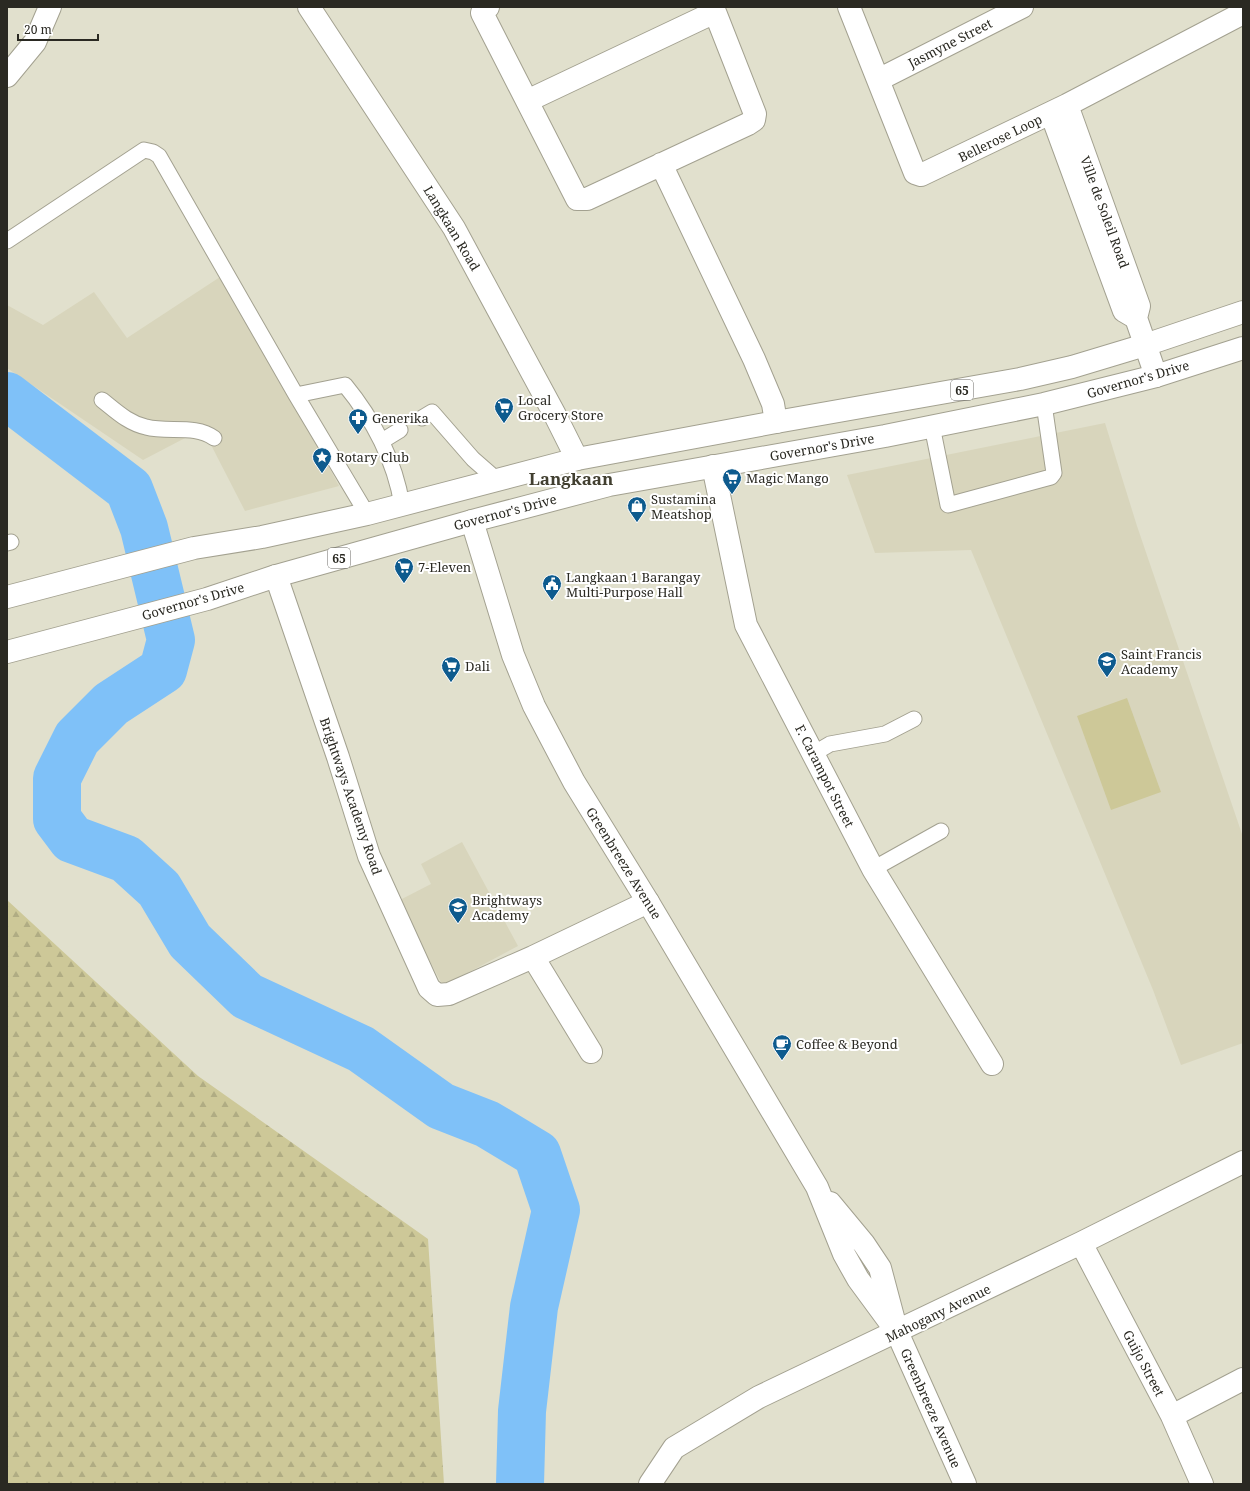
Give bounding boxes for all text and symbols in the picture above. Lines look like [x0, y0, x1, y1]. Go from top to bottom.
street label: Jasmyne Street [904, 14, 996, 72]
scale bar [18, 16, 98, 42]
text: 20 m [24, 21, 52, 38]
street label: Bellerose Loop [955, 110, 1045, 166]
street label: Ville de Soleil Road [1076, 153, 1134, 271]
street label: Langkaan Road [420, 182, 484, 274]
street label: Governor's Drive [1085, 356, 1191, 402]
road number: 65 [951, 380, 973, 400]
place label: Local Grocery Store [518, 391, 603, 424]
supermarket icon: Local Grocery Store [493, 396, 515, 424]
pharmacy icon: Generika [347, 407, 369, 435]
place label: Generika [372, 409, 429, 427]
street label: Governor's Drive [768, 429, 876, 465]
place icon: Rotary Club [311, 446, 333, 474]
place label: Rotary Club [336, 448, 409, 466]
district label: Langkaan [529, 467, 613, 490]
supermarket icon: Magic Mango [721, 467, 743, 495]
place label: Magic Mango [746, 469, 829, 487]
street label: Governor's Drive [452, 490, 558, 534]
place label: Sustamina Meatshop [651, 490, 716, 523]
shop icon: Sustamina Meatshop [626, 495, 648, 523]
road number: 65 [328, 548, 350, 568]
supermarket icon: 7-Eleven [393, 556, 415, 584]
place label: 7-Eleven [418, 558, 472, 576]
place label: Langkaan 1 Barangay Multi-Purpose Hall [566, 568, 701, 601]
public building icon: Langkaan 1 Barangay Multi-Purpose Hall [541, 573, 563, 601]
street label: Governor's Drive [140, 578, 246, 624]
place label: Saint Francis Academy [1121, 645, 1202, 678]
school or university icon: Saint Francis Academy [1096, 650, 1118, 678]
supermarket icon: Dali [440, 655, 462, 683]
place label: Dali [465, 657, 490, 675]
street label: Brightways Academy Road [316, 715, 386, 877]
street label: F. Carampot Street [791, 721, 859, 831]
street label: Greenbreeze Avenue [582, 803, 666, 923]
place label: Brightways Academy [472, 891, 542, 924]
school or university icon: Brightways Academy [447, 896, 469, 924]
cafe icon: Coffee & Beyond [771, 1033, 793, 1061]
place label: Coffee & Beyond [796, 1035, 898, 1053]
street label: Mahogany Avenue [882, 1280, 994, 1346]
street label: Guijo Street [1119, 1327, 1169, 1400]
street label: Greenbreeze Avenue [897, 1345, 966, 1471]

